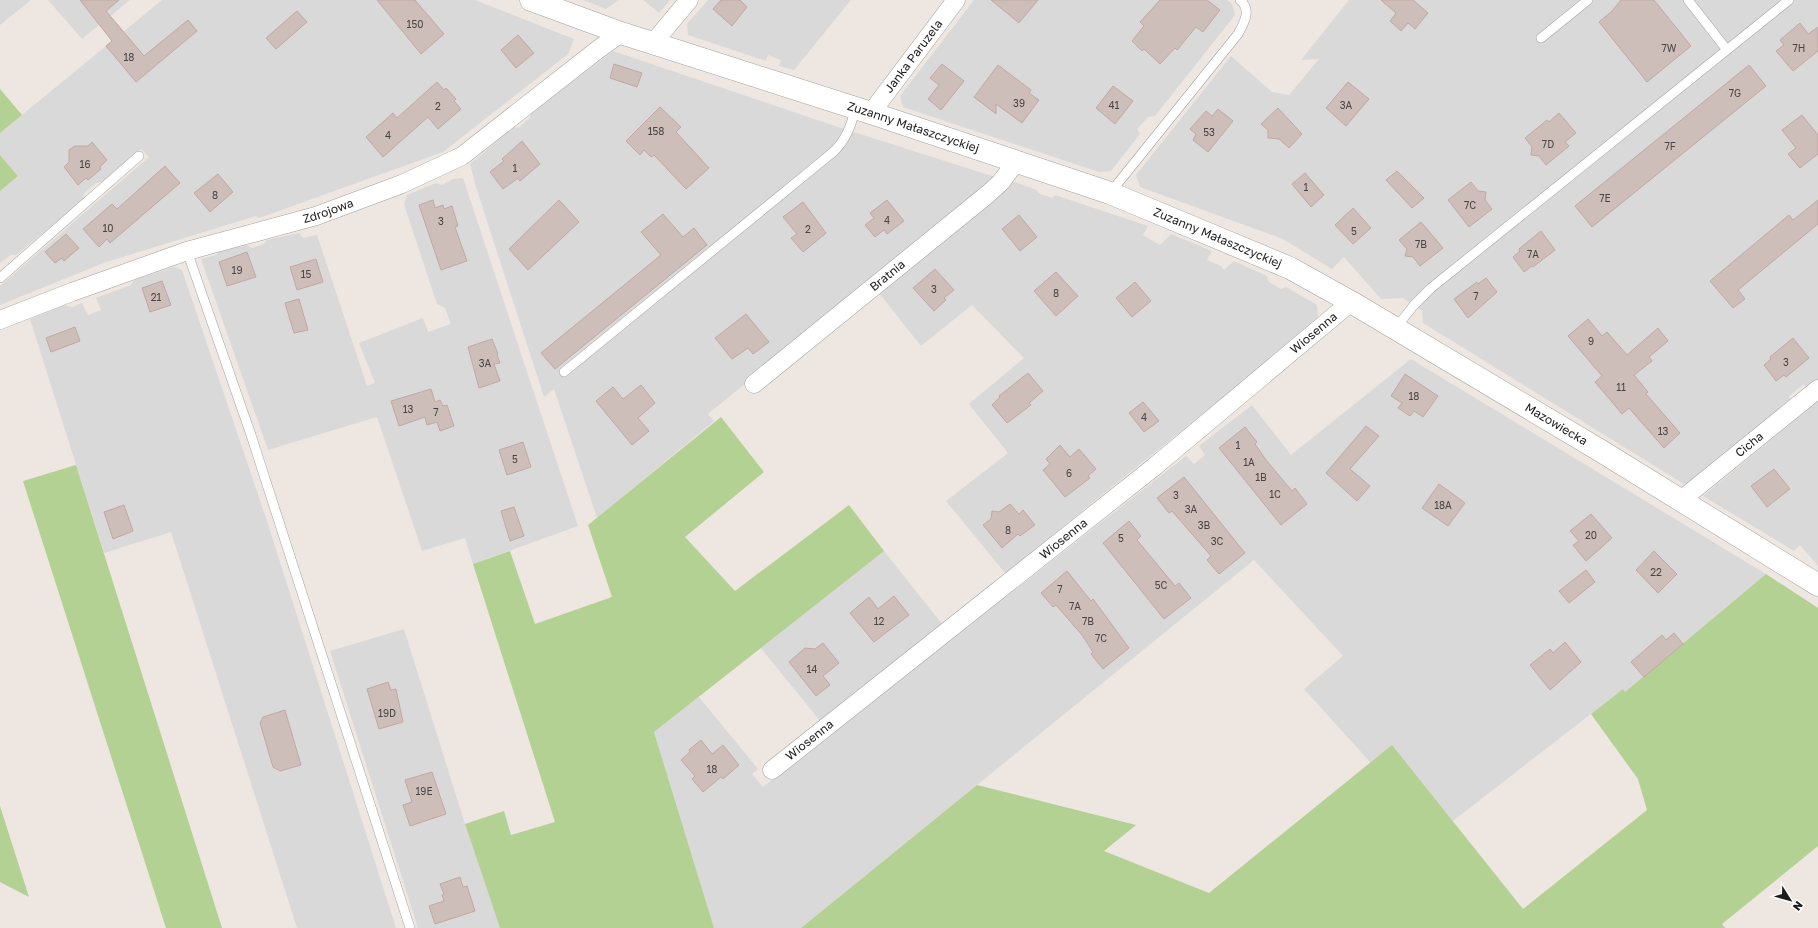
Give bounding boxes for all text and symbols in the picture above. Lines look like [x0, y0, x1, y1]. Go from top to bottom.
street label: Janka Paruzela [881, 16, 946, 95]
house number: 150 [407, 18, 423, 30]
house number: 7W [1662, 42, 1677, 54]
house number: 7H [1793, 42, 1805, 54]
house number: 18 [124, 51, 134, 63]
house number: 7G [1729, 87, 1741, 99]
house number: 39 [1013, 97, 1025, 109]
street label: Zuzanny Małaszczyckiej [846, 98, 981, 156]
house number: 41 [1109, 99, 1120, 111]
house number: 3A [1340, 99, 1353, 111]
house number: 2 [435, 100, 441, 112]
house number: 158 [648, 125, 664, 137]
house number: 53 [1203, 126, 1215, 138]
house number: 4 [385, 129, 391, 141]
house number: 7D [1542, 138, 1554, 150]
house number: 7F [1664, 140, 1676, 152]
house number: 16 [80, 158, 90, 170]
house number: 1 [513, 162, 518, 174]
house number: 1 [1304, 181, 1309, 193]
house number: 8 [212, 189, 218, 201]
house number: 7E [1599, 192, 1611, 204]
street label: Zdrojowa [301, 195, 355, 226]
house number: 7C [1464, 199, 1476, 211]
street label: Zuzanny Małaszczyckiej [1151, 204, 1284, 271]
house number: 4 [884, 214, 890, 226]
house number: 3 [438, 215, 444, 227]
house number: 10 [102, 222, 114, 234]
house number: 2 [805, 223, 811, 235]
house number: 5 [1351, 225, 1357, 237]
house number: 7B [1415, 238, 1427, 250]
house number: 7A [1527, 248, 1539, 260]
street label: Bratnia [866, 256, 908, 294]
house number: 19 [232, 264, 242, 276]
house number: 15 [301, 268, 312, 280]
house number: 3 [931, 283, 937, 295]
house number: 8 [1053, 287, 1059, 299]
house number: 7 [1473, 290, 1479, 302]
house number: 21 [151, 291, 161, 303]
street label: Wiosenna [1287, 309, 1340, 357]
house number: 9 [1588, 335, 1594, 347]
house number: 3 [1783, 356, 1789, 368]
house number: 3A [479, 357, 492, 369]
house number: 11 [1616, 381, 1626, 393]
house number: 18 [1409, 390, 1419, 402]
street label: Mazowiecka [1522, 399, 1590, 448]
house number: 13 [403, 403, 413, 415]
house number: 7 [433, 406, 439, 418]
house number: 4 [1141, 411, 1147, 423]
house number: 13 [1658, 425, 1668, 437]
street label: Cicha [1732, 428, 1766, 460]
house number: 1 [1236, 439, 1241, 451]
house number: 5 [512, 453, 518, 465]
house number: 1A [1243, 456, 1255, 468]
house number: 6 [1066, 467, 1072, 479]
house number: 1B [1255, 471, 1267, 483]
house number: 1C [1269, 488, 1281, 500]
house number: 3 [1173, 489, 1179, 501]
house number: 18A [1434, 499, 1452, 511]
house number: 3A [1185, 503, 1198, 515]
street label: Wiosenna [1036, 515, 1090, 562]
house number: 3B [1198, 519, 1211, 531]
house number: 8 [1005, 524, 1011, 536]
house number: 20 [1585, 529, 1597, 541]
house number: 5 [1118, 532, 1124, 544]
house number: 3C [1211, 535, 1224, 547]
house number: 22 [1650, 566, 1662, 578]
house number: 5C [1155, 579, 1167, 591]
house number: 7 [1057, 583, 1063, 595]
house number: 7A [1069, 600, 1081, 612]
house number: 12 [874, 615, 885, 627]
house number: 7B [1082, 615, 1094, 627]
house number: 7C [1095, 632, 1107, 644]
house number: 14 [807, 663, 817, 675]
house number: 19D [378, 707, 396, 719]
street label: Wiosenna [782, 716, 836, 763]
house number: 18 [707, 763, 717, 775]
house number: 19E [416, 785, 433, 797]
north arrow [1770, 880, 1810, 920]
text: N [1791, 899, 1806, 914]

